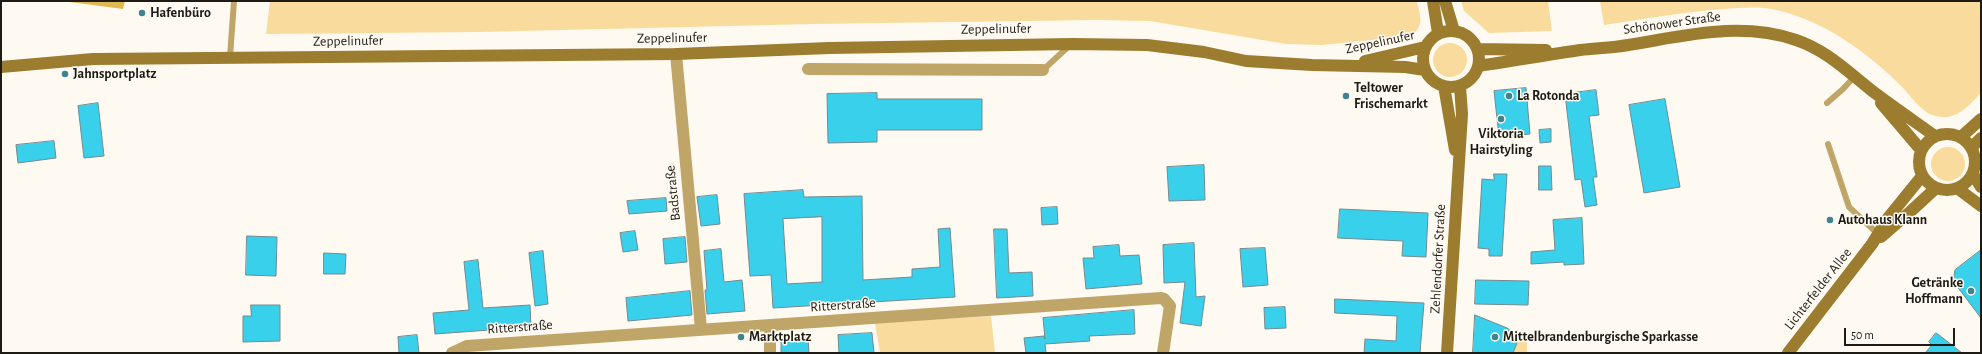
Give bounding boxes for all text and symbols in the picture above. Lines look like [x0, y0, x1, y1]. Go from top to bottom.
place label: Hafenbüro [150, 5, 211, 21]
marker: Hafenbüro [137, 8, 147, 18]
street label: Schönower Straße [1622, 8, 1722, 38]
street label: Zeppelinufer [961, 20, 1031, 38]
street label: Zeppelinufer [1344, 26, 1416, 58]
street label: Zeppelinufer [637, 29, 707, 47]
street label: Zeppelinufer [313, 32, 383, 50]
place label: Jahnsportplatz [73, 66, 156, 82]
marker: Jahnsportplatz [60, 69, 70, 79]
place label: Teltower Frischemarkt [1354, 80, 1428, 112]
place label: La Rotonda [1517, 88, 1580, 104]
marker: Teltower Frischemarkt [1341, 91, 1351, 101]
marker: La Rotonda [1504, 91, 1514, 101]
marker: Viktoria Hairstyling [1496, 114, 1506, 124]
place label: Viktoria Hairstyling [1470, 126, 1532, 158]
street label: Badstraße [662, 164, 684, 222]
street label: Zehlendorfer Straße [1427, 204, 1449, 314]
place label: Autohaus Klann [1838, 212, 1927, 228]
marker: Autohaus Klann [1825, 215, 1835, 225]
street label: Lichterfelder Allee [1781, 245, 1855, 333]
place label: Getränke Hoffmann [1905, 275, 1963, 308]
marker: Getränke Hoffmann [1966, 286, 1976, 296]
street label: Ritterstraße [810, 294, 876, 316]
street label: Ritterstraße [487, 316, 553, 338]
scale bar [1846, 320, 1957, 346]
place label: Marktplatz [749, 329, 811, 345]
place label: Mittelbrandenburgische Sparkasse [1503, 329, 1698, 345]
text: 50 m [1851, 329, 1874, 341]
marker: Marktplatz [736, 332, 746, 342]
marker: Mittelbrandenburgische Sparkasse [1490, 332, 1500, 342]

